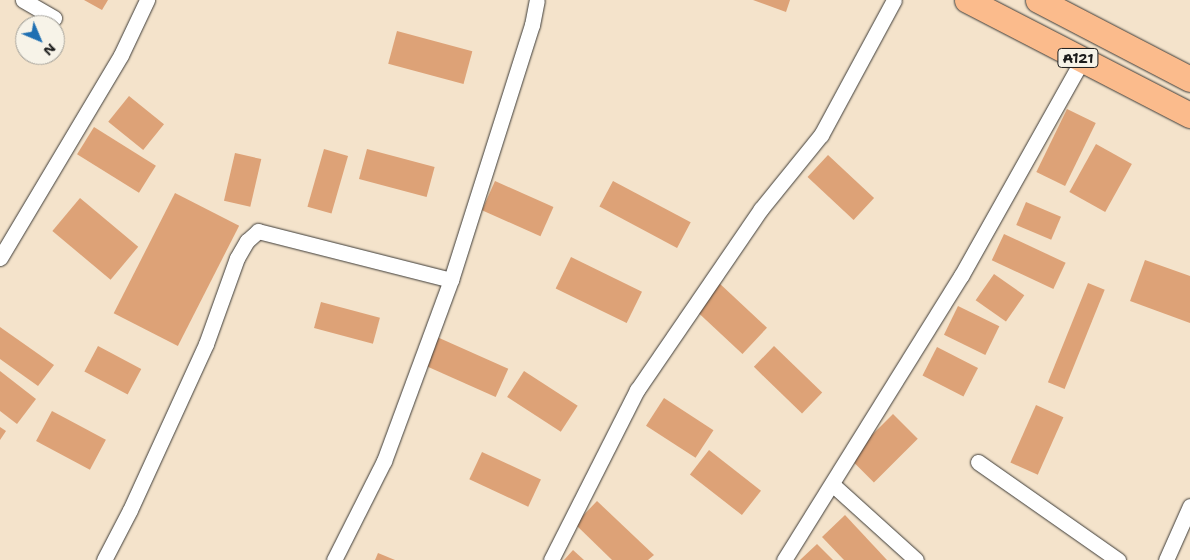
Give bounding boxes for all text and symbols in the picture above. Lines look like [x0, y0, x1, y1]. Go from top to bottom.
north arrow [15, 15, 65, 65]
text: N [40, 40, 60, 60]
road number: A121 [1057, 46, 1099, 70]

